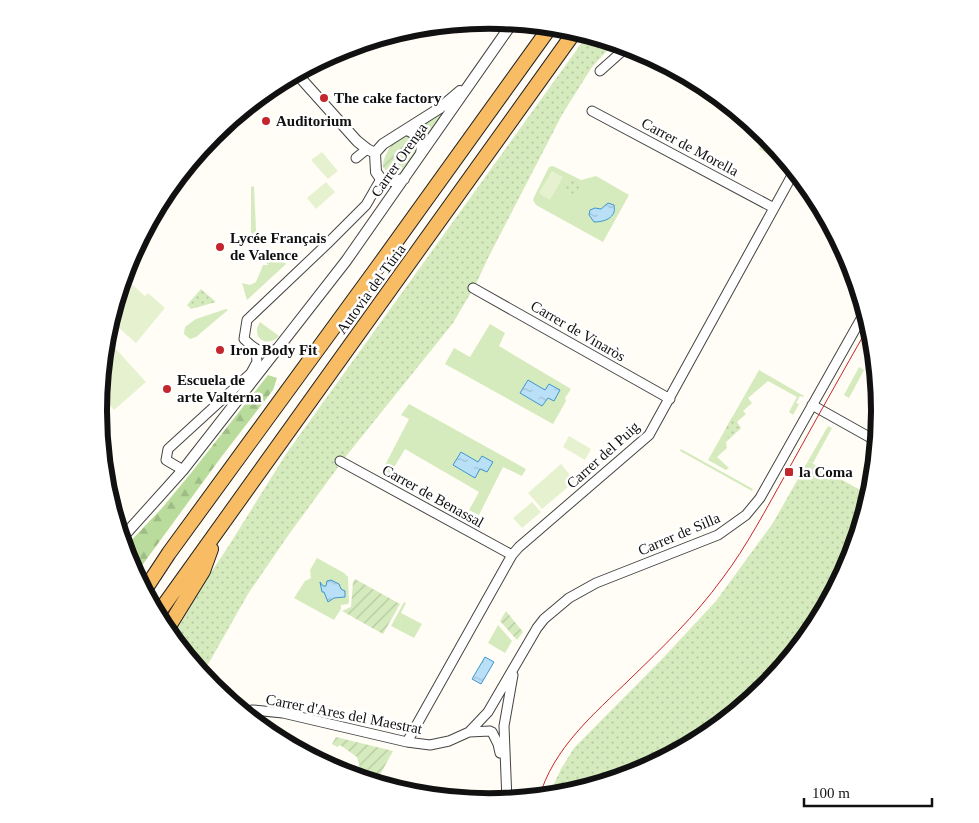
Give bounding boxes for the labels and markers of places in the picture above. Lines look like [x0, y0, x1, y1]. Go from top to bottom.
place label: The cake factory [334, 90, 442, 106]
marker: The cake factory [318, 92, 330, 104]
place label: Auditorium [276, 113, 352, 129]
marker: Auditorium [260, 115, 272, 127]
place label: Lycée Français de Valence [230, 230, 326, 263]
marker: Lycée Français de Valence [214, 241, 226, 253]
place label: Iron Body Fit [230, 342, 317, 358]
marker: Iron Body Fit [214, 344, 226, 356]
place label: Escuela de arte Valterna [177, 372, 262, 405]
marker: Escuela de arte Valterna [161, 383, 173, 395]
place label: la Coma [799, 464, 853, 480]
marker: la Coma [783, 466, 795, 478]

